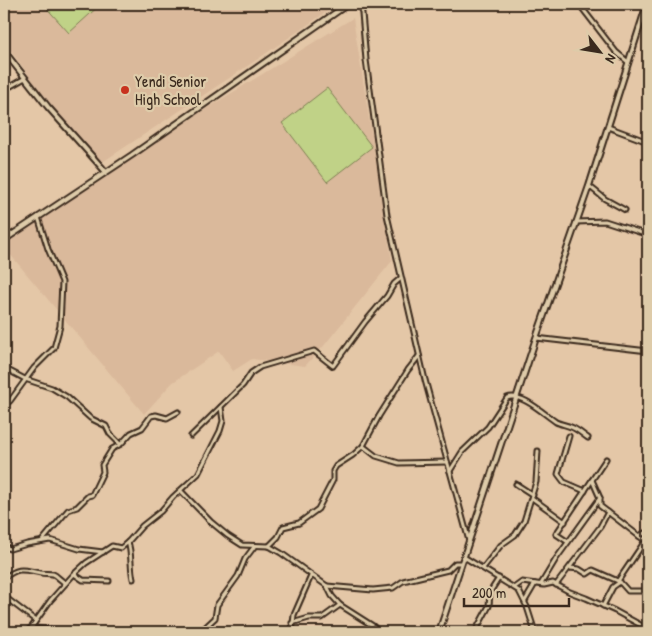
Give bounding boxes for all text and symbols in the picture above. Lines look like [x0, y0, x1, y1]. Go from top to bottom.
north arrow [574, 28, 624, 78]
text: N [601, 51, 622, 68]
place label: Yendi Senior High School [135, 70, 206, 110]
marker: Yendi Senior High School [119, 84, 131, 96]
scale bar [464, 576, 570, 608]
text: 200 m [472, 582, 506, 603]

